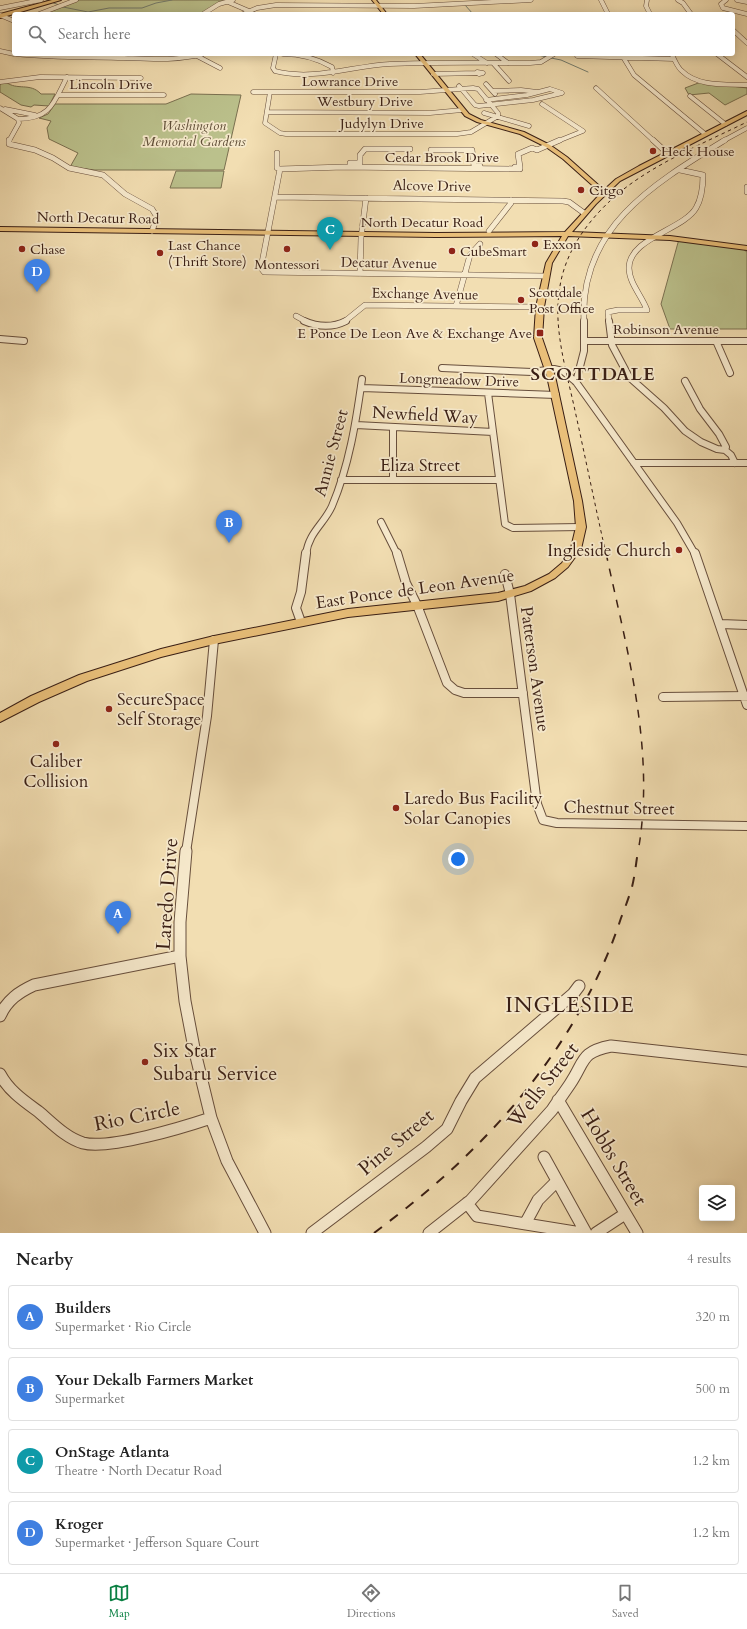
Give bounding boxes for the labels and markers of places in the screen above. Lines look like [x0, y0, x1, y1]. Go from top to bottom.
place label: Heck House [661, 142, 735, 161]
marker: Heck House [648, 146, 658, 156]
place label: Citgo [589, 181, 624, 200]
marker: Citgo [576, 185, 586, 195]
pin: C [317, 217, 343, 250]
place label: Exxon [543, 235, 581, 254]
place label: Last Chance (Thrift Store) [168, 236, 247, 271]
marker: Exxon [530, 239, 540, 249]
place label: Chase [30, 240, 65, 259]
place label: CubeSmart [460, 242, 527, 261]
marker: Chase [17, 244, 27, 254]
marker: Montessori [282, 244, 292, 254]
marker: CubeSmart [447, 246, 457, 256]
marker: Last Chance (Thrift Store) [155, 248, 165, 258]
place label: Montessori [254, 255, 320, 274]
pin: D [24, 259, 50, 292]
place label: Scottdale Post Office [529, 283, 595, 318]
marker: Scottdale Post Office [516, 295, 526, 305]
place label: E Ponce De Leon Ave & Exchange Ave [297, 324, 532, 343]
marker: E Ponce De Leon Ave & Exchange Ave [535, 328, 545, 338]
pin: B [216, 510, 242, 543]
place label: Ingleside Church [547, 539, 672, 562]
marker: Ingleside Church [674, 545, 684, 555]
place label: SecureSpace Self Storage [117, 688, 205, 731]
marker: SecureSpace Self Storage [104, 704, 114, 714]
marker: Caliber Collision [51, 739, 61, 749]
place label: Caliber Collision [24, 750, 89, 793]
place label: Laredo Bus Facility Solar Canopies [404, 787, 543, 830]
marker: Laredo Bus Facility Solar Canopies [391, 803, 401, 813]
pin: A [105, 901, 131, 934]
place label: Six Star Subaru Service [153, 1037, 277, 1087]
marker: Six Star Subaru Service [140, 1057, 150, 1067]

